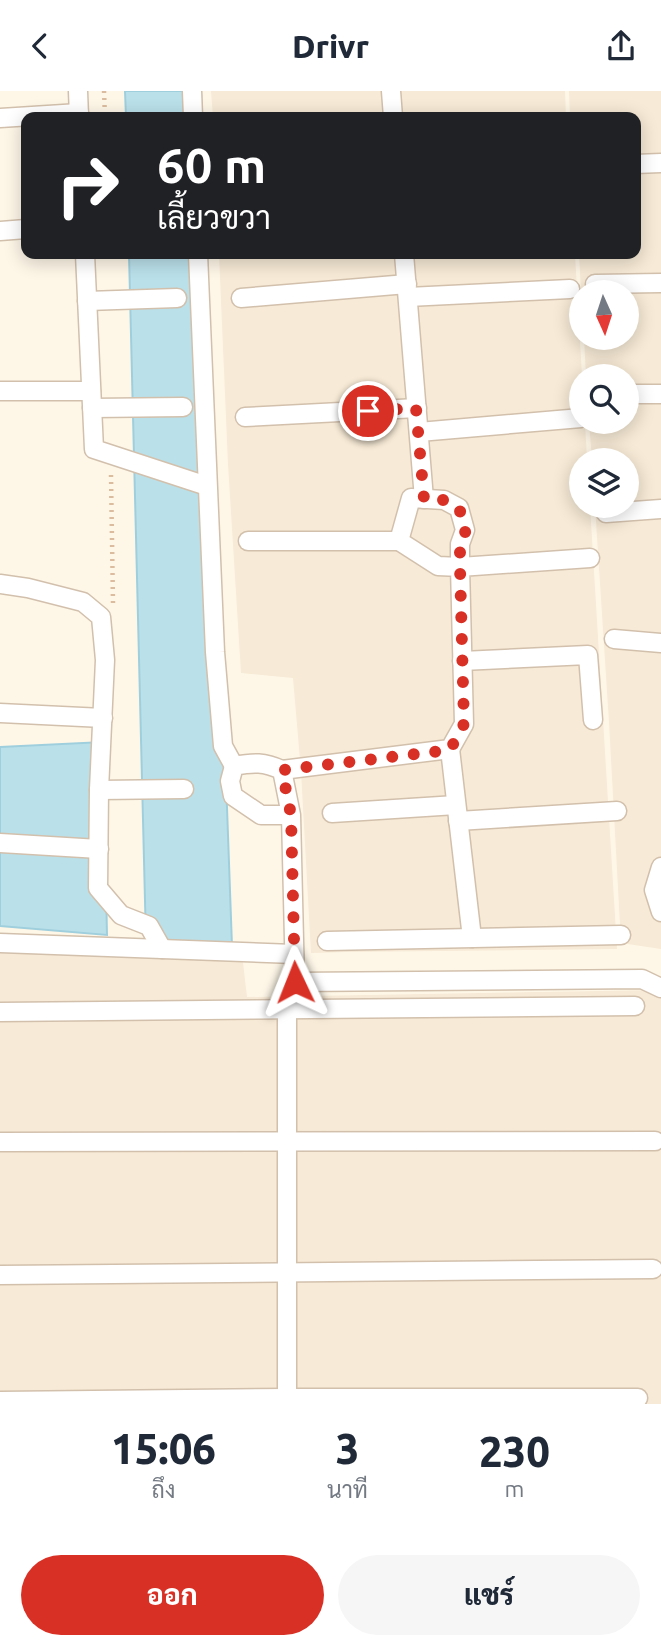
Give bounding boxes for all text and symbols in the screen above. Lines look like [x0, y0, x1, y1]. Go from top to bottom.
icon: back [21, 27, 59, 65]
icon: share [602, 27, 640, 65]
text: Drivr [292, 28, 369, 64]
text: 60 m [157, 137, 266, 192]
icon: right [42, 140, 133, 231]
text: เลี้ยวขวา [157, 199, 271, 235]
north arrow [569, 280, 639, 350]
map controls [569, 280, 639, 518]
button: search [569, 364, 639, 434]
pin [338, 381, 398, 441]
icon: arrive [349, 392, 387, 430]
button: layers [569, 448, 639, 518]
position arrow [258, 945, 332, 1019]
text: 15:06 [111, 1425, 216, 1472]
text: 3 [336, 1425, 359, 1472]
text: 230 [479, 1428, 550, 1475]
text: m [505, 1476, 524, 1501]
text: ถึง [152, 1477, 175, 1502]
text: นาที [327, 1477, 368, 1502]
button: ออก [21, 1555, 324, 1635]
button: แชร์ [338, 1555, 640, 1635]

